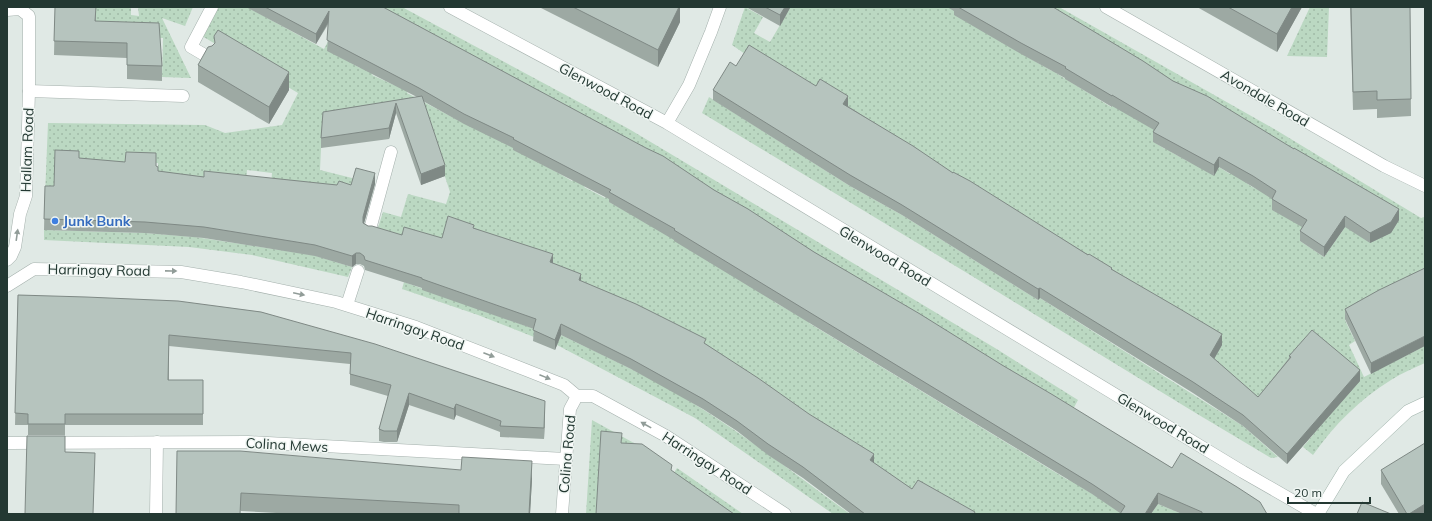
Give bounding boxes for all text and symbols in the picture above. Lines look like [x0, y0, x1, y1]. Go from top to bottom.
street label: Glenwood Road [556, 59, 656, 123]
street label: Avondale Road [1218, 65, 1312, 131]
street label: Hallam Road [17, 107, 37, 193]
place label: Junk Bunk [63, 212, 131, 230]
marker: Junk Bunk [50, 216, 60, 226]
street label: Glenwood Road [836, 222, 934, 290]
one-way arrow [14, 229, 20, 241]
street label: Harringay Road [47, 260, 151, 280]
one-way arrow [165, 268, 177, 275]
one-way arrow [293, 291, 305, 297]
street label: Harringay Road [363, 304, 467, 354]
one-way arrow [483, 353, 495, 359]
one-way arrow [540, 375, 552, 381]
street label: Glenwood Road [1114, 389, 1212, 457]
street label: Colina Road [555, 414, 579, 494]
one-way arrow [640, 422, 652, 428]
street label: Harringay Road [659, 427, 755, 499]
street label: Colina Mews [245, 434, 329, 456]
scale bar [1288, 479, 1370, 505]
text: 20 m [1294, 485, 1322, 500]

